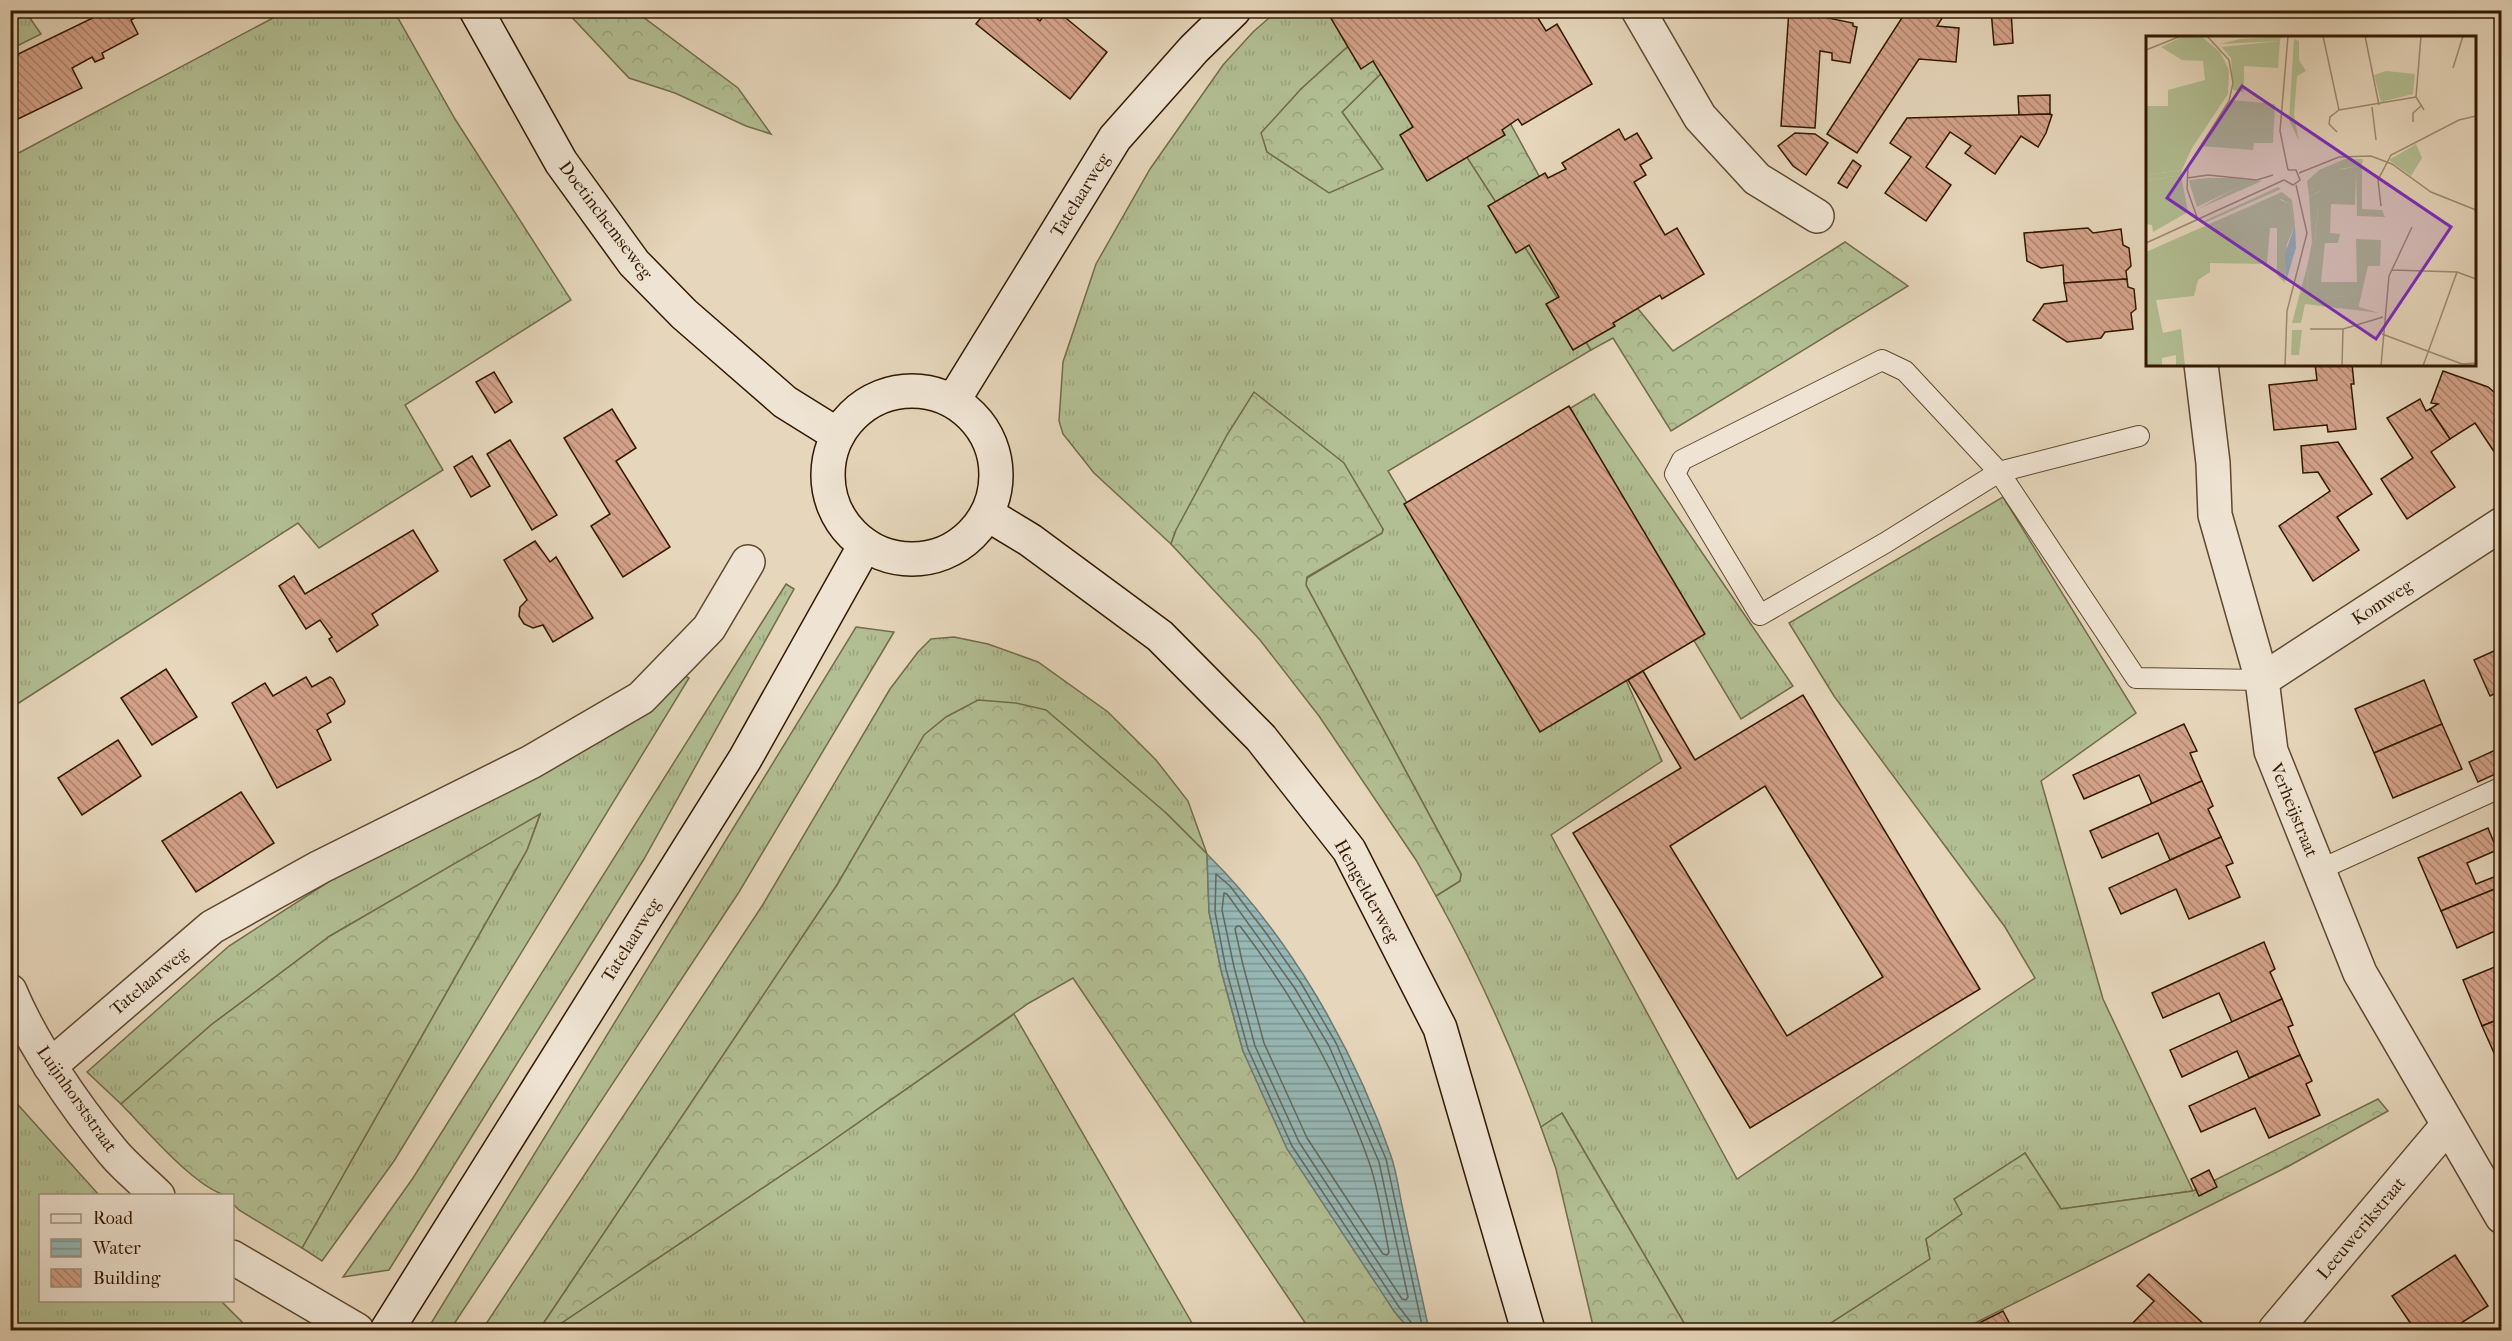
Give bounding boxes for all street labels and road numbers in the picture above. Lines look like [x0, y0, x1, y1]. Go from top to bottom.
street label: Tatelaarweg [1046, 149, 1115, 241]
street label: Doetinchemseweg [554, 157, 657, 284]
street label: Komweg [2348, 575, 2417, 630]
street label: Verheijstraat [2265, 759, 2322, 861]
street label: Hengelderweg [1330, 836, 1404, 947]
street label: Tatelaarweg [597, 894, 666, 986]
street label: Tatelaarweg [106, 943, 193, 1020]
street label: Luijnhorststraat [32, 1042, 121, 1157]
street label: Leeuwerikstraat [2313, 1173, 2411, 1284]

